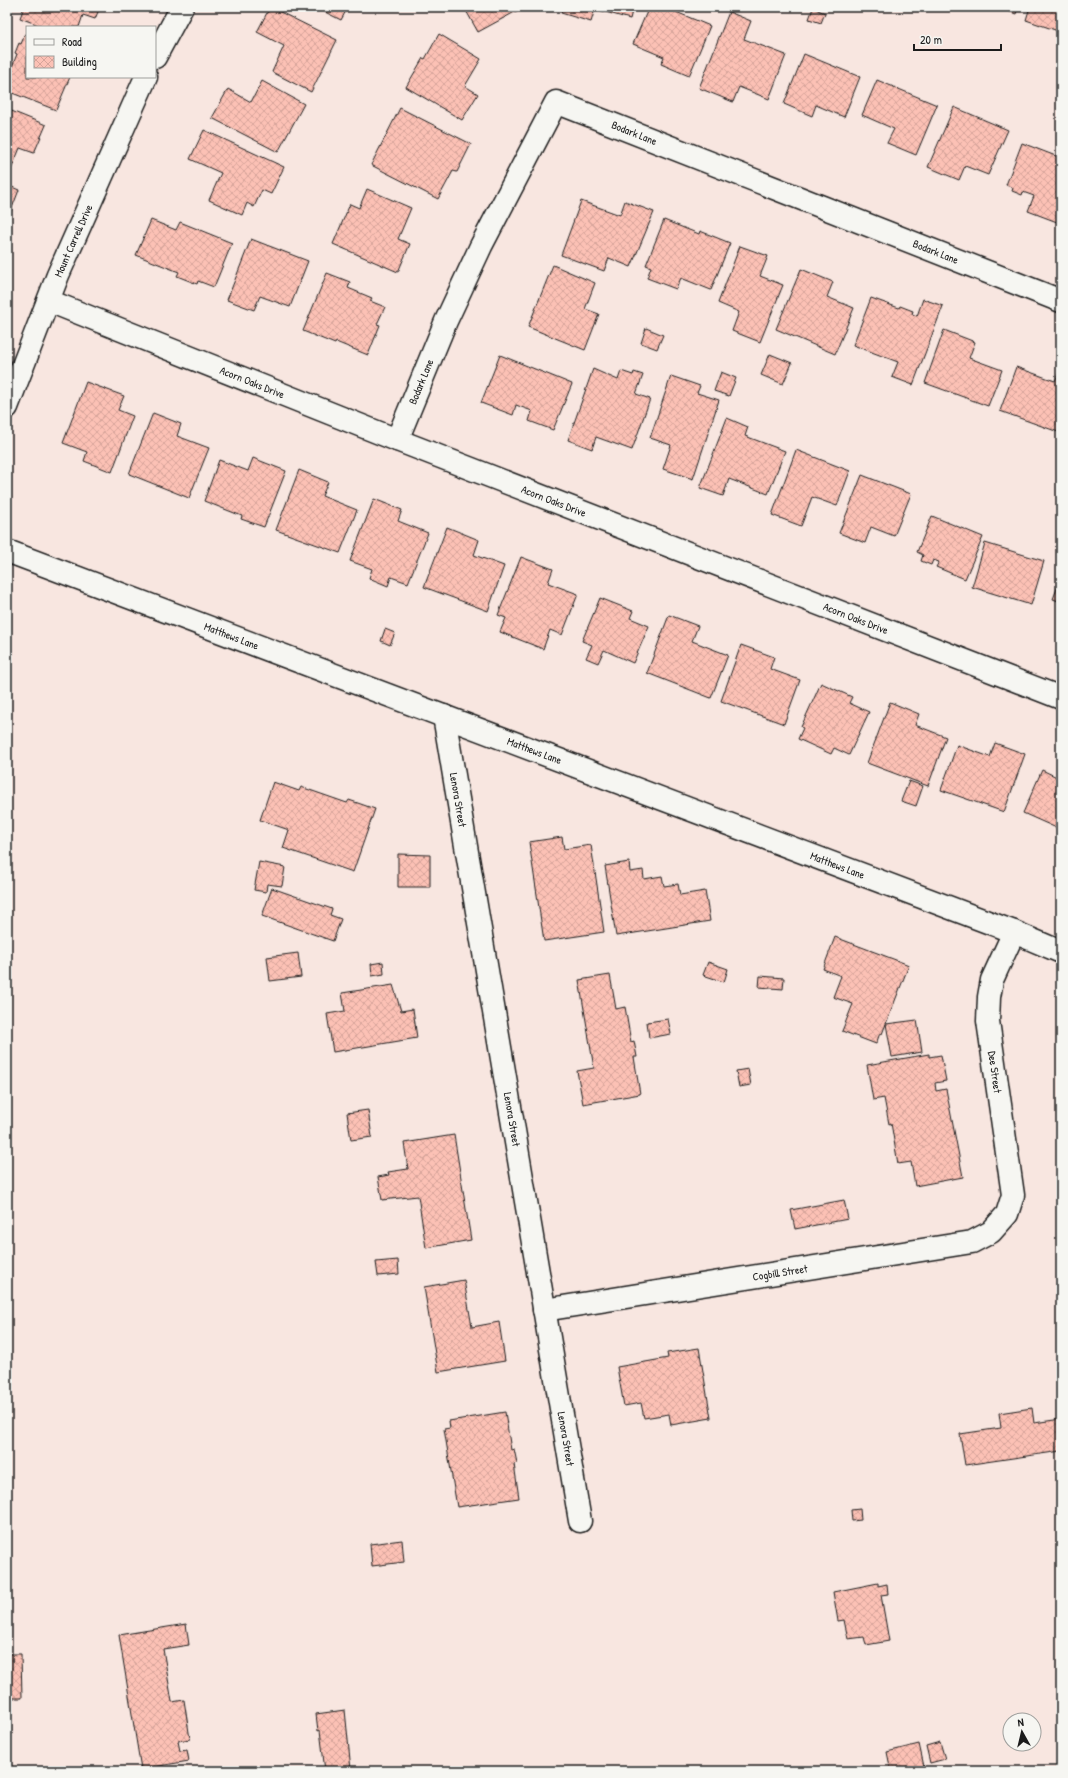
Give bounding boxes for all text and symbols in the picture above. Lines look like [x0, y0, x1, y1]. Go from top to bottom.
legend [26, 26, 156, 78]
scale bar [914, 26, 1001, 52]
text: 20 m [920, 31, 942, 48]
text: Road [62, 33, 82, 50]
text: Building [62, 53, 97, 70]
street label: Bodark Lane [610, 118, 660, 148]
street label: Mount Carrell Drive [51, 202, 96, 279]
street label: Bodark Lane [911, 236, 961, 267]
street label: Bodark Lane [405, 356, 437, 406]
street label: Acorn Oaks Drive [218, 363, 287, 402]
street label: Acorn Oaks Drive [519, 482, 589, 520]
street label: Acorn Oaks Drive [821, 599, 891, 637]
street label: Matthews Lane [202, 619, 261, 653]
street label: Matthews Lane [505, 734, 564, 767]
street label: Lenora Street [447, 772, 470, 828]
street label: Matthews Lane [808, 849, 867, 882]
street label: Dee Street [985, 1050, 1005, 1094]
street label: Lenora Street [501, 1091, 524, 1148]
street label: Cogbill Street [752, 1261, 809, 1284]
street label: Lenora Street [555, 1411, 578, 1467]
north arrow [1002, 1712, 1042, 1752]
text: N [1017, 1715, 1025, 1729]

